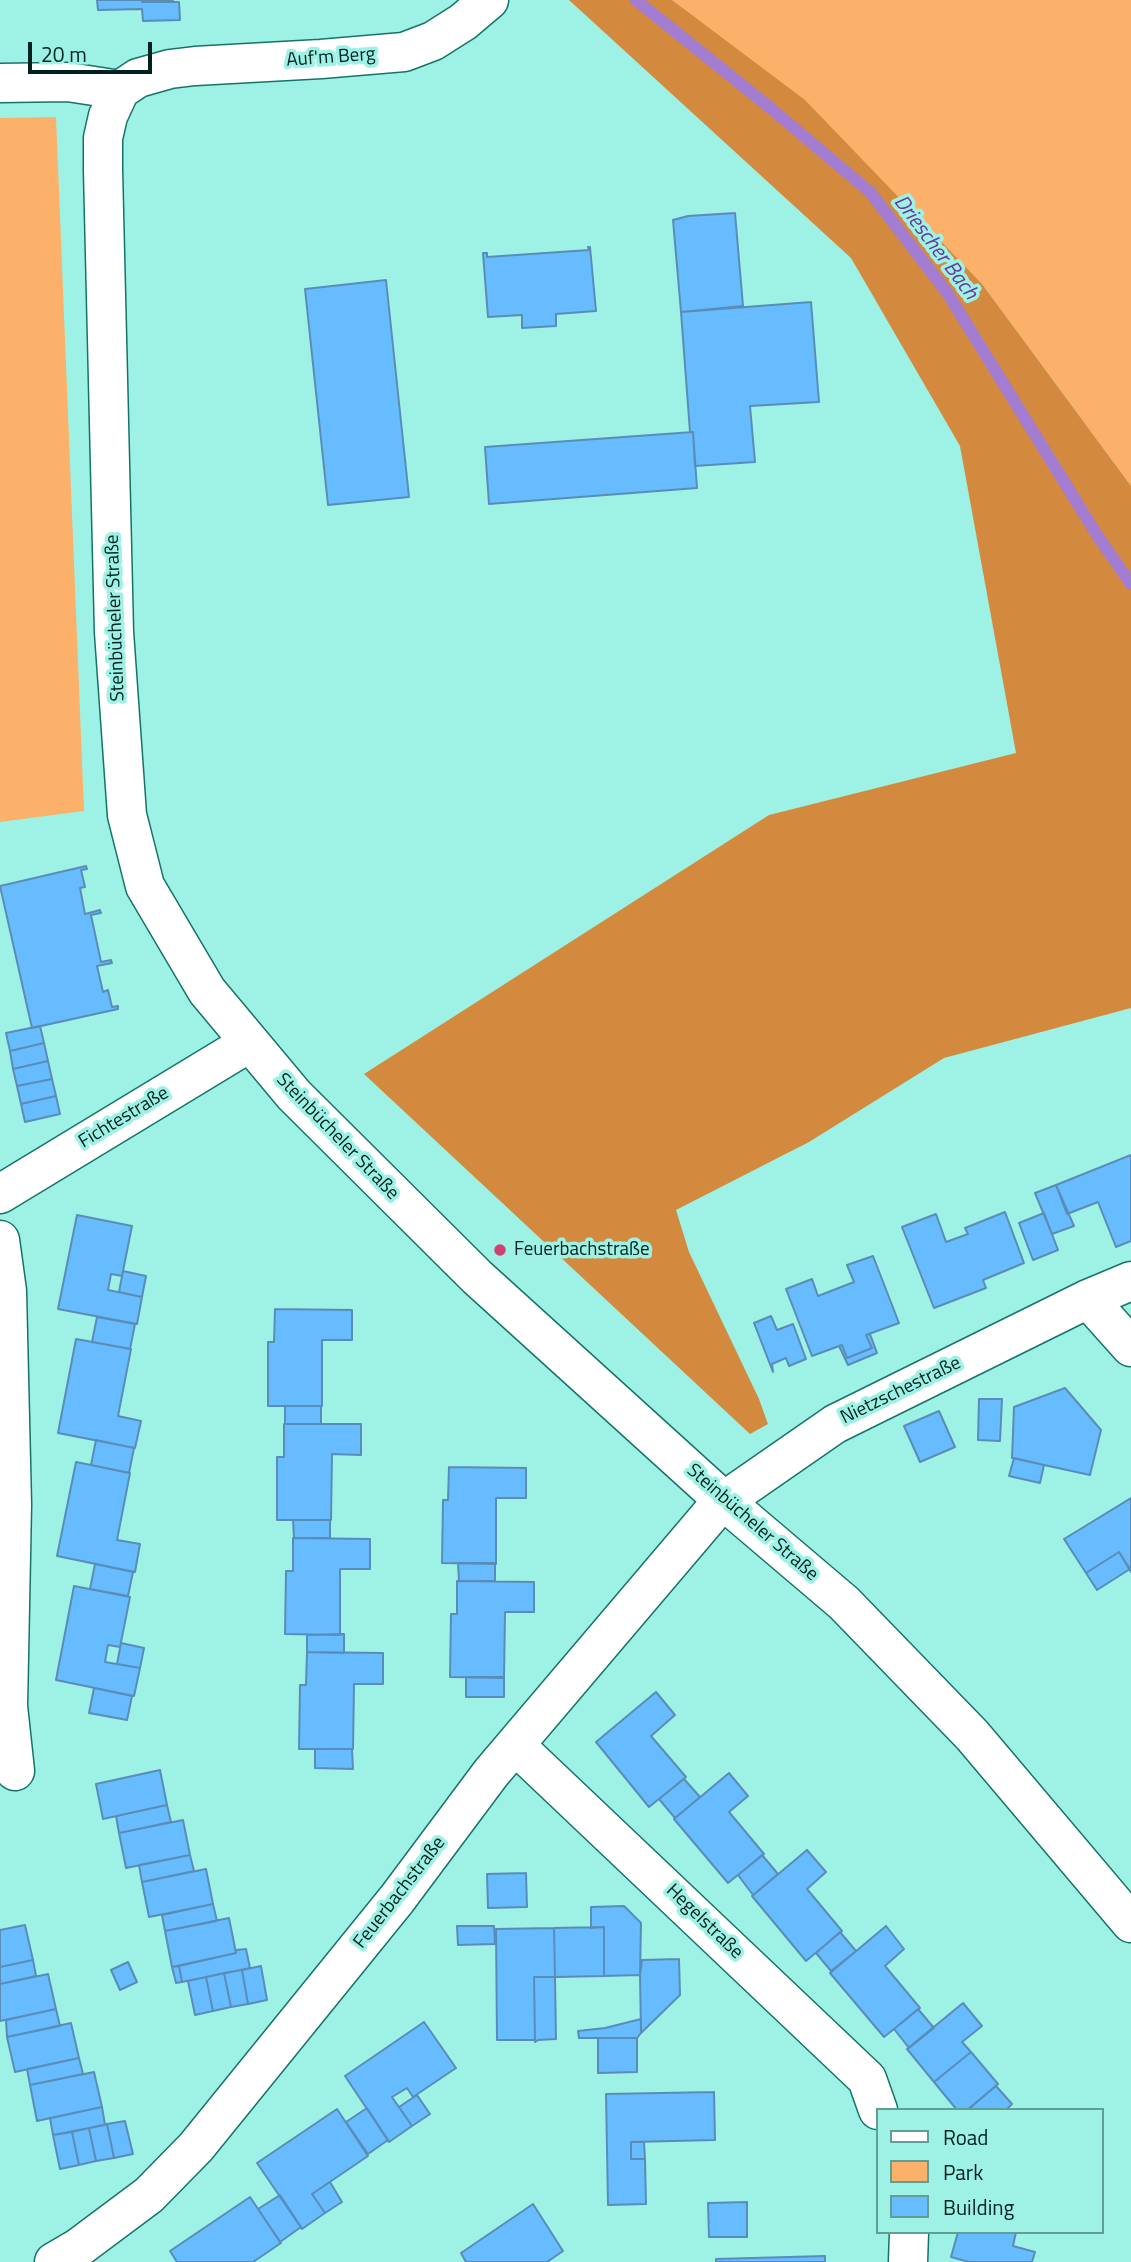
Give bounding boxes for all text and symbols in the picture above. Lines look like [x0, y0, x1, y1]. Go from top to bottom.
scale bar [32, 28, 156, 72]
text: 20 m [41, 38, 87, 70]
street label: Auf'm Berg [286, 44, 376, 72]
water label: Driescher Bach [888, 191, 982, 305]
street label: Steinbücheler Straße [102, 534, 130, 702]
street label: Steinbücheler Straße [271, 1069, 403, 1205]
street label: Fichtestraße [75, 1082, 173, 1154]
place label: Feuerbachstraße [514, 1239, 650, 1261]
marker: Feuerbachstraße [492, 1242, 508, 1258]
street label: Nietzschestraße [837, 1352, 965, 1430]
street label: Steinbücheler Straße [681, 1460, 823, 1586]
street label: Feuerbachstraße [349, 1833, 451, 1953]
street label: Hegelstraße [661, 1880, 747, 1964]
legend [876, 2108, 1103, 2234]
text: Road [943, 2121, 988, 2153]
text: Park [943, 2156, 983, 2188]
text: Building [943, 2191, 1014, 2223]

